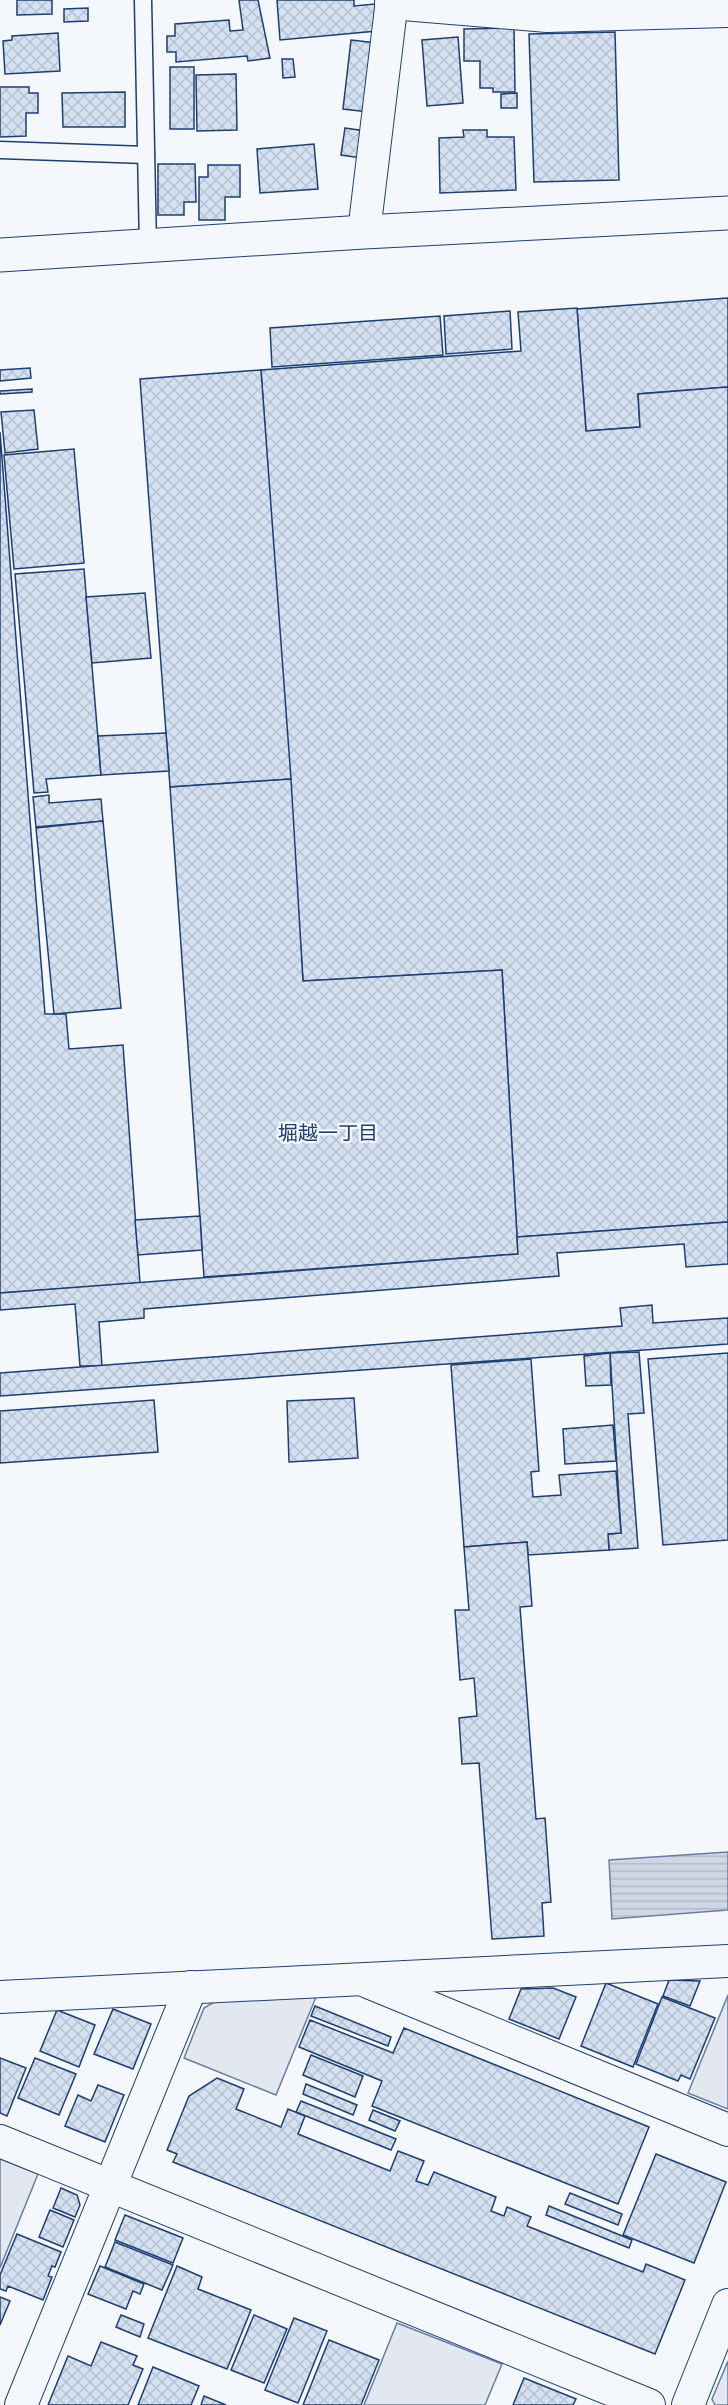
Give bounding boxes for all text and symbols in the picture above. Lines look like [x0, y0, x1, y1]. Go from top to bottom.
district label: 堀越一丁目 [278, 1119, 378, 1146]

